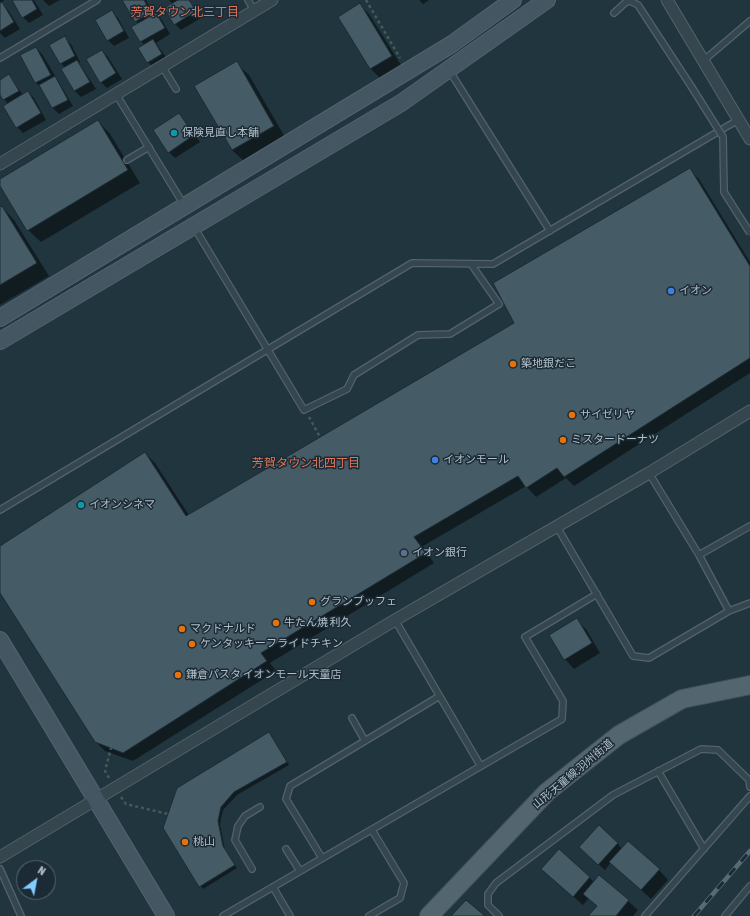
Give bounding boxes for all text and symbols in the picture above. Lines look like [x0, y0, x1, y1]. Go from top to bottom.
district label: 芳賀タウン北三丁目 [131, 5, 239, 19]
place label: 保険見直し本舗 [182, 126, 259, 140]
marker: 保険見直し本舗 [169, 128, 179, 138]
place label: イオン [679, 284, 712, 298]
marker: イオン [666, 286, 676, 296]
place label: 築地銀だこ [521, 357, 576, 371]
marker: 築地銀だこ [508, 359, 518, 369]
place label: サイゼリヤ [580, 408, 635, 422]
marker: サイゼリヤ [567, 410, 577, 420]
place label: ミスタードーナツ [571, 433, 659, 447]
marker: ミスタードーナツ [558, 435, 568, 445]
place label: イオンモール [443, 453, 509, 467]
marker: イオンモール [430, 455, 440, 465]
district label: 芳賀タウン北四丁目 [252, 456, 360, 470]
place label: イオンシネマ [89, 498, 155, 512]
marker: イオンシネマ [76, 500, 86, 510]
place label: イオン銀行 [412, 546, 467, 560]
marker: イオン銀行 [399, 548, 409, 558]
place label: グランブッフェ [320, 595, 397, 609]
marker: グランブッフェ [307, 597, 317, 607]
place label: 牛たん焼 利久 [284, 616, 352, 630]
marker: 牛たん焼 利久 [271, 618, 281, 628]
place label: マクドナルド [190, 622, 256, 636]
marker: マクドナルド [177, 624, 187, 634]
place label: ケンタッキーフライドチキン [200, 637, 343, 651]
marker: ケンタッキーフライドチキン [187, 639, 197, 649]
place label: 鎌倉パスタ イオンモール天童店 [186, 668, 342, 682]
marker: 鎌倉パスタ イオンモール天童店 [173, 670, 183, 680]
street label: 山形天童線;羽州街道 [530, 736, 616, 812]
place label: 桃山 [193, 835, 215, 849]
marker: 桃山 [180, 837, 190, 847]
north arrow [16, 860, 56, 900]
text: N [36, 864, 48, 877]

